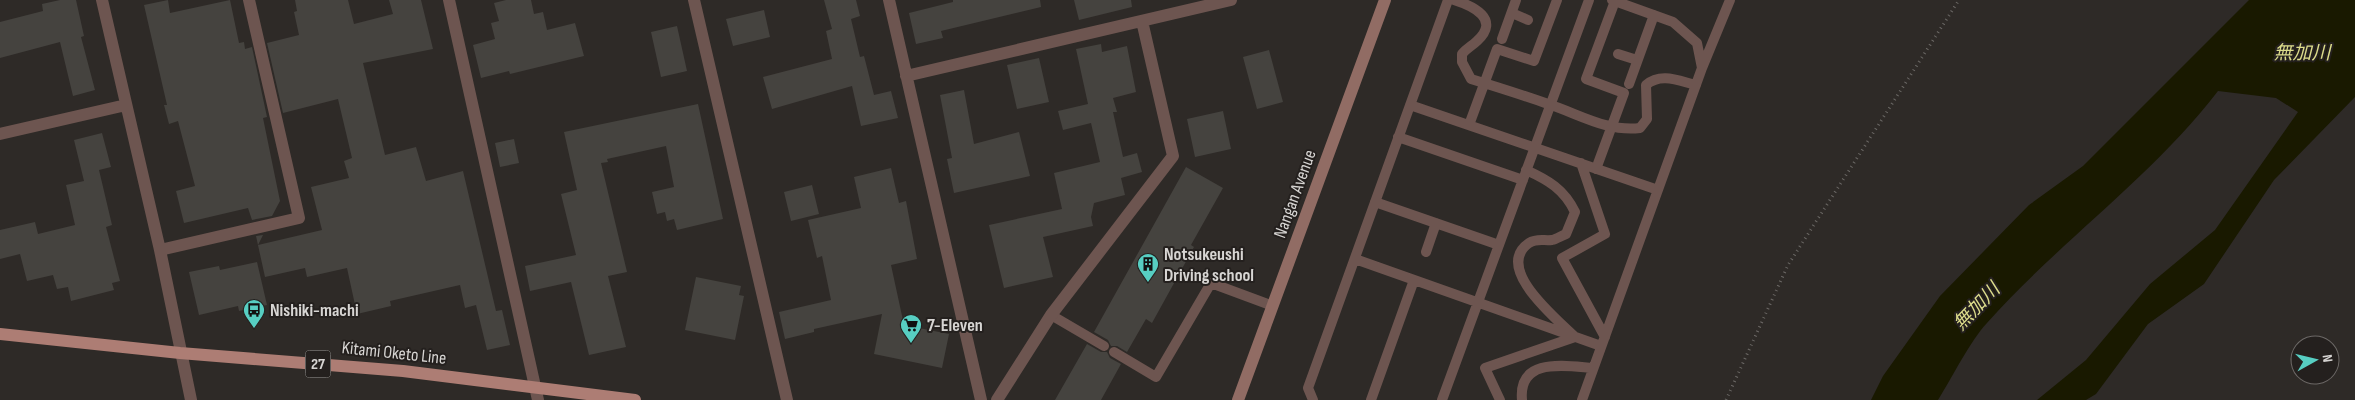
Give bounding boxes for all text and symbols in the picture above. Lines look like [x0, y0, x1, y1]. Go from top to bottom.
water label: 無加川 [2273, 42, 2332, 65]
street label: Nangan Avenue [1269, 147, 1321, 241]
place label: Notsukeushi Driving school [1164, 244, 1254, 286]
building icon: Notsukeushi Driving school [1136, 252, 1160, 283]
water label: 無加川 [1949, 277, 2006, 335]
bus stop icon: Nishiki-machi [242, 298, 266, 329]
place label: Nishiki-machi [270, 300, 359, 321]
supermarket icon: 7-Eleven [899, 313, 923, 344]
place label: 7-Eleven [927, 315, 983, 336]
north arrow [2290, 335, 2340, 385]
street label: Kitami Oketo Line [341, 337, 447, 369]
road number: 27 [306, 350, 330, 378]
text: N [2318, 353, 2336, 363]

